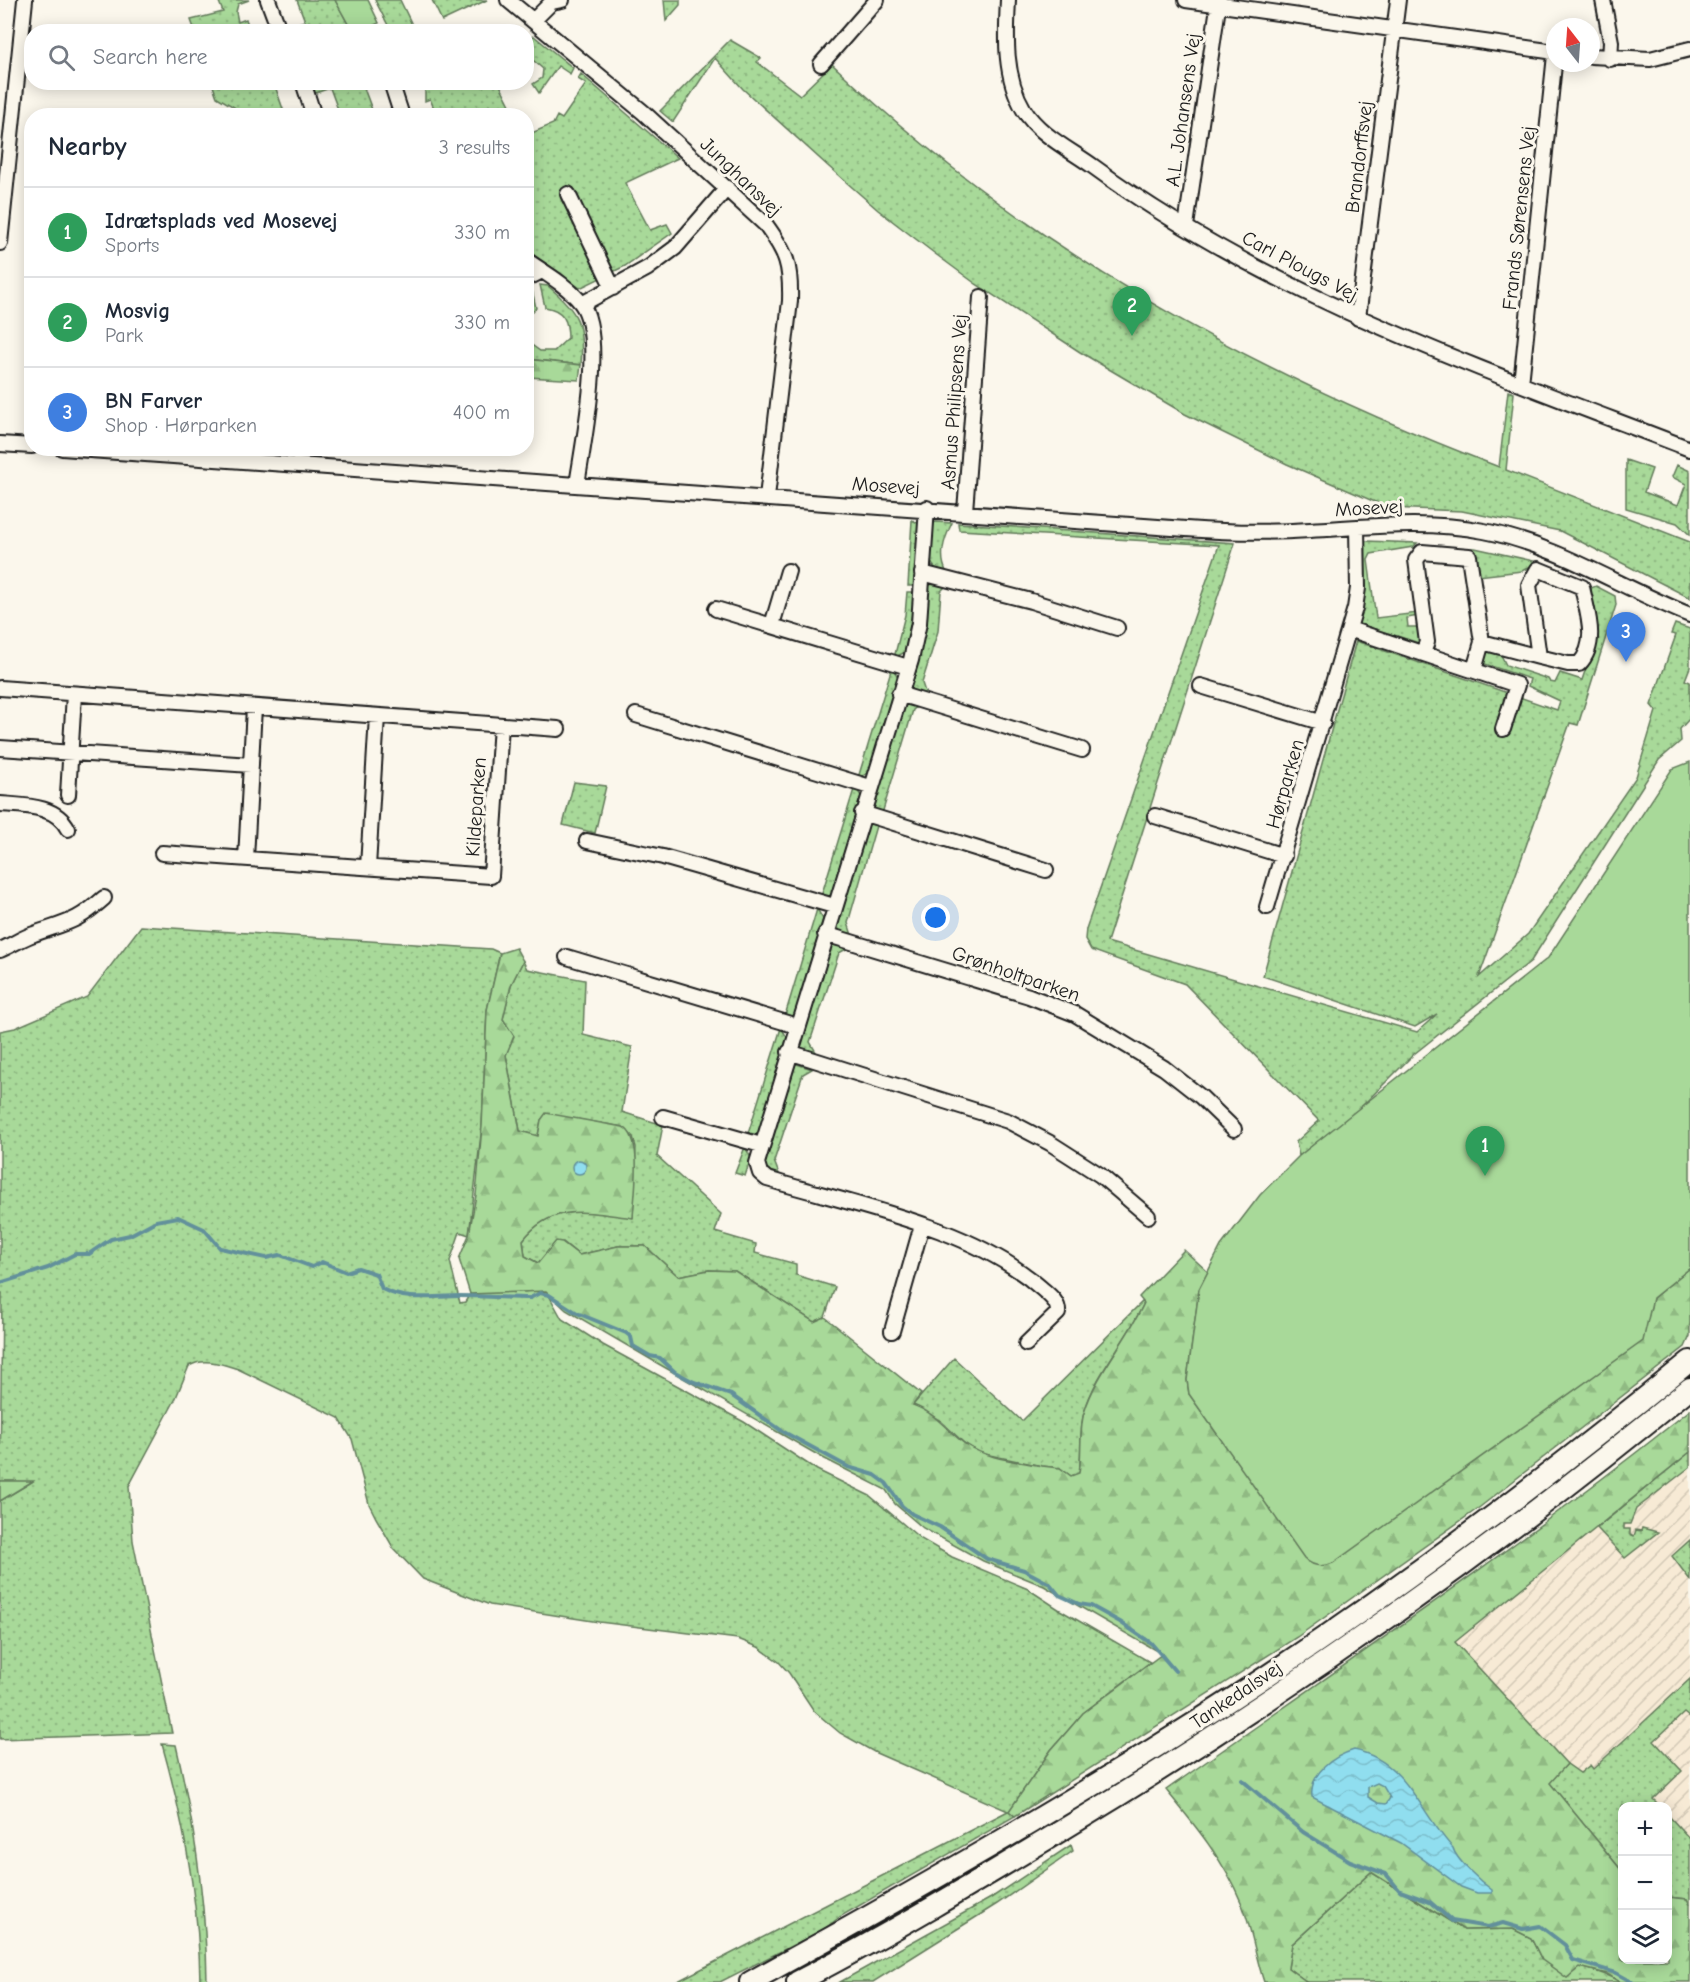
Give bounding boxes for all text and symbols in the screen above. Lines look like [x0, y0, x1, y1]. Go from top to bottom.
north arrow [1546, 18, 1600, 72]
search box [24, 24, 534, 90]
street label: A.L. Johansens Vej [1161, 32, 1205, 188]
icon: search [45, 41, 78, 74]
text: Search here [93, 44, 208, 70]
street label: Brandorffsvej [1341, 100, 1377, 214]
street label: Frands Sørensens Vej [1498, 125, 1540, 311]
text: Nearby [48, 132, 127, 162]
street label: Junghansvej [696, 133, 786, 221]
text: 3 results [439, 136, 510, 159]
text: Idrætsplads ved Mosevej [105, 208, 338, 234]
text: 1 [64, 221, 71, 244]
text: 330 m [454, 221, 510, 244]
street label: Carl Plougs Vej [1238, 226, 1362, 306]
text: Sports [105, 234, 159, 257]
pin: 2 [1112, 286, 1152, 336]
text: Mosvig [105, 298, 170, 324]
text: 2 [63, 311, 72, 334]
text: 330 m [454, 311, 510, 334]
street label: Asmus Philipsens Vej [936, 313, 972, 491]
text: Park [105, 324, 143, 347]
text: BN Farver [105, 388, 202, 414]
text: 3 [63, 401, 72, 424]
text: 400 m [453, 401, 510, 424]
text: Shop · Hørparken [105, 414, 257, 437]
street label: Mosevej [851, 472, 921, 500]
street label: Mosevej [1334, 495, 1404, 521]
pin: 3 [1606, 612, 1646, 662]
street label: Hørparken [1261, 737, 1309, 831]
street label: Kildeparken [461, 756, 491, 858]
your location [921, 903, 950, 932]
street label: Grønholtparken [949, 941, 1083, 1007]
pin: 1 [1466, 1126, 1504, 1176]
street label: Tankedalsvej [1186, 1656, 1286, 1734]
map controls [1618, 1802, 1672, 1964]
button: + [1618, 1802, 1672, 1856]
button: − [1618, 1856, 1672, 1910]
button: layers [1618, 1910, 1672, 1964]

